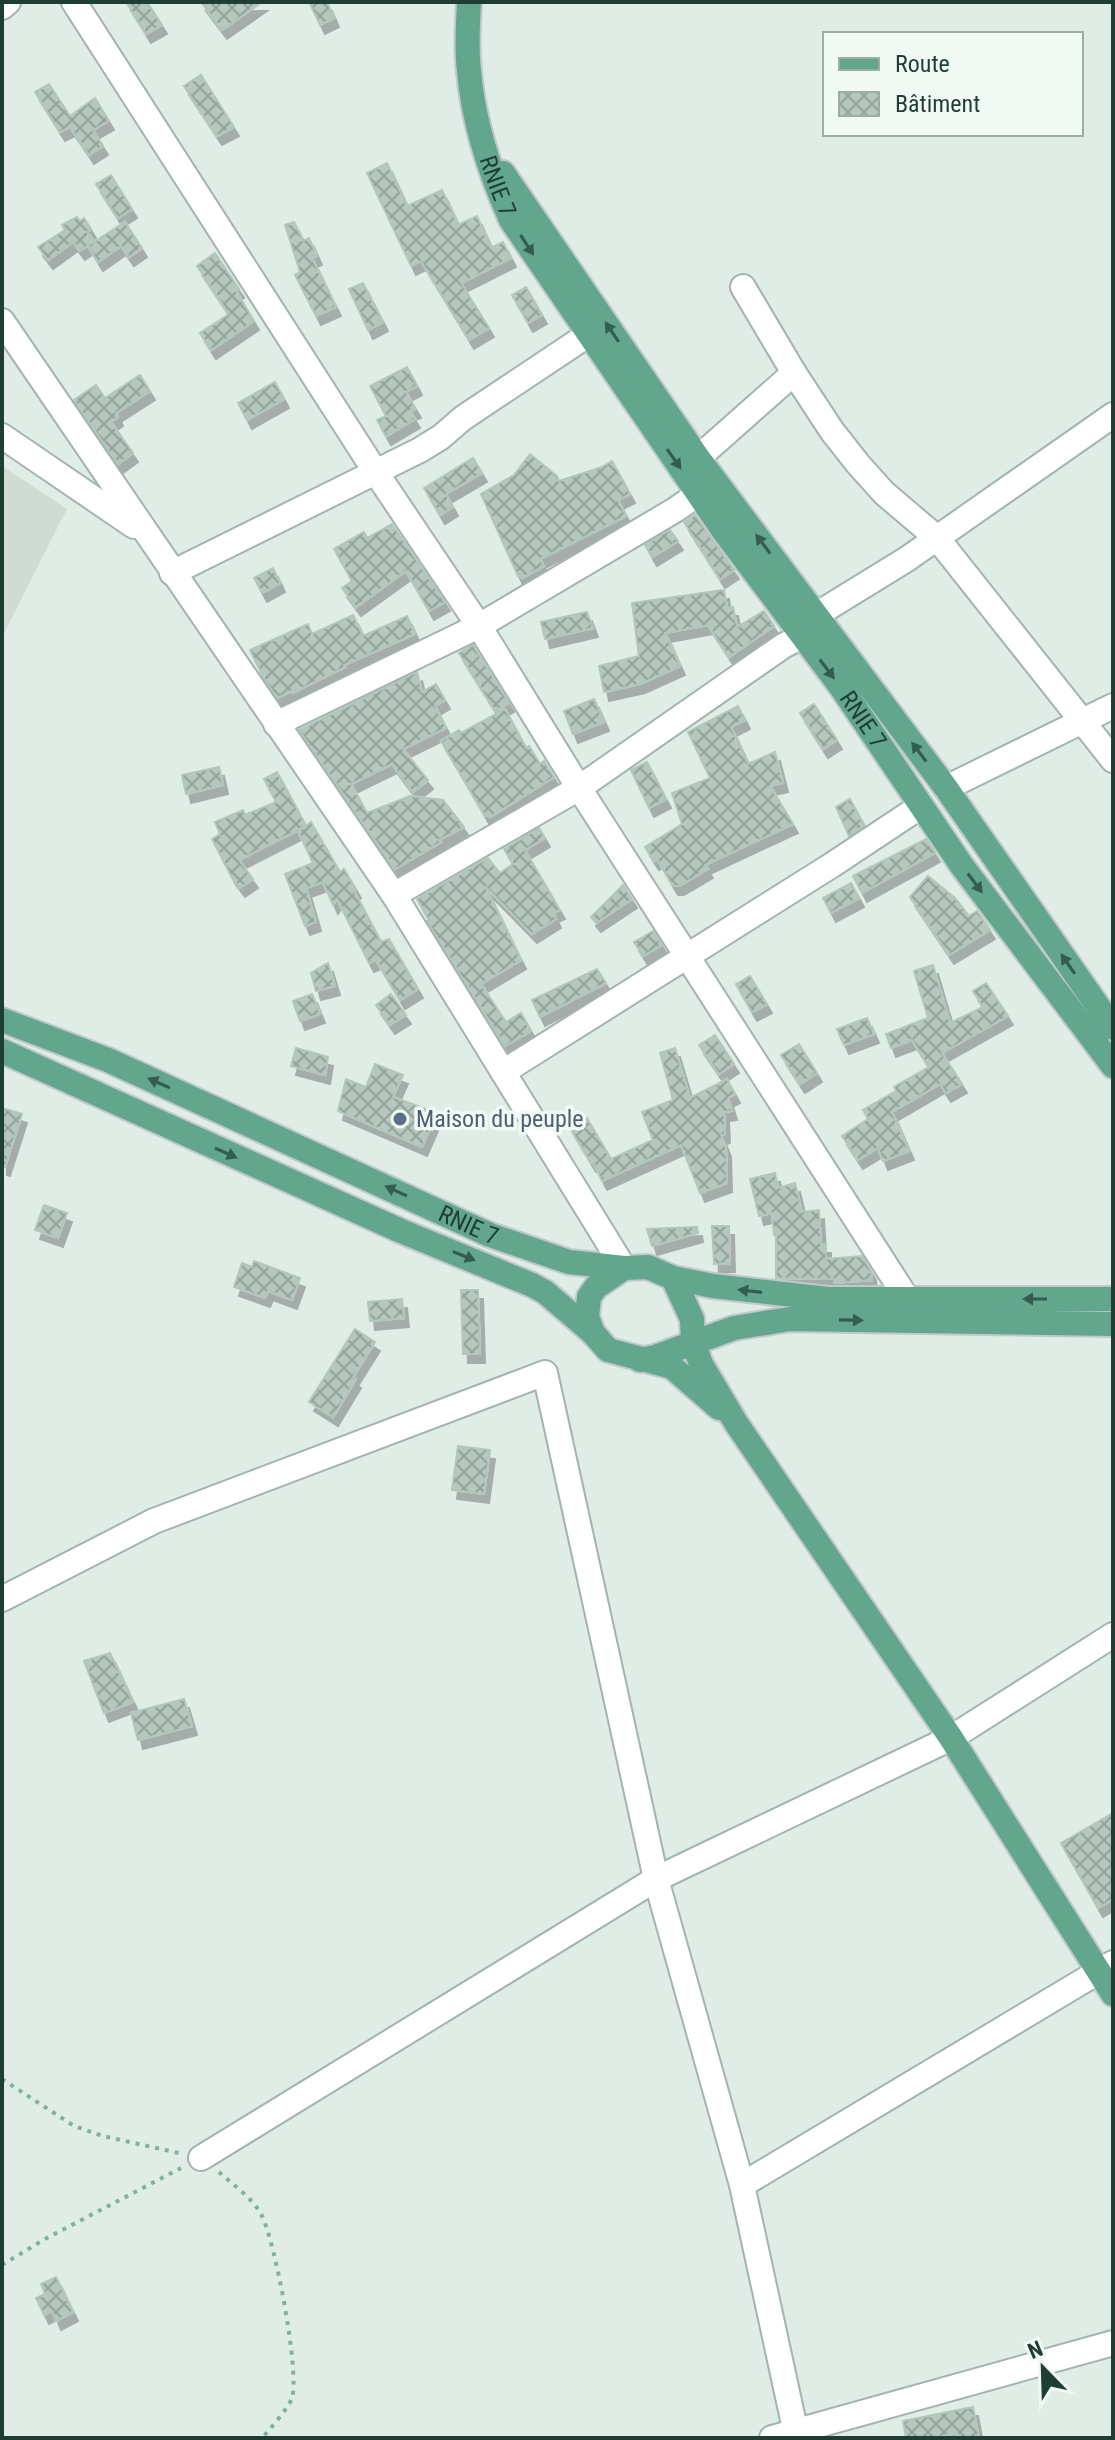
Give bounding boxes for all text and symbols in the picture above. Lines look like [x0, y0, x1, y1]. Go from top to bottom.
legend [823, 32, 1083, 136]
text: Route [895, 50, 950, 78]
text: Bâtiment [895, 90, 980, 118]
street label: RNIE 7 [474, 152, 522, 221]
one-way arrow [519, 234, 534, 255]
one-way arrow [605, 322, 620, 343]
one-way arrow [666, 448, 681, 469]
one-way arrow [755, 534, 771, 554]
one-way arrow [819, 659, 835, 679]
street label: RNIE 7 [834, 686, 892, 754]
one-way arrow [911, 742, 927, 762]
one-way arrow [966, 873, 982, 893]
one-way arrow [1061, 954, 1076, 975]
one-way arrow [148, 1076, 171, 1090]
place label: Maison du peuple [416, 1105, 584, 1133]
marker: Maison du peuple [391, 1110, 409, 1128]
one-way arrow [214, 1146, 238, 1160]
one-way arrow [384, 1185, 408, 1198]
street label: RNIE 7 [434, 1199, 502, 1251]
one-way arrow [452, 1250, 476, 1263]
one-way arrow [737, 1284, 762, 1297]
one-way arrow [1022, 1292, 1047, 1305]
one-way arrow [839, 1314, 864, 1326]
north arrow [1003, 2328, 1083, 2408]
text: N [1024, 2336, 1046, 2364]

